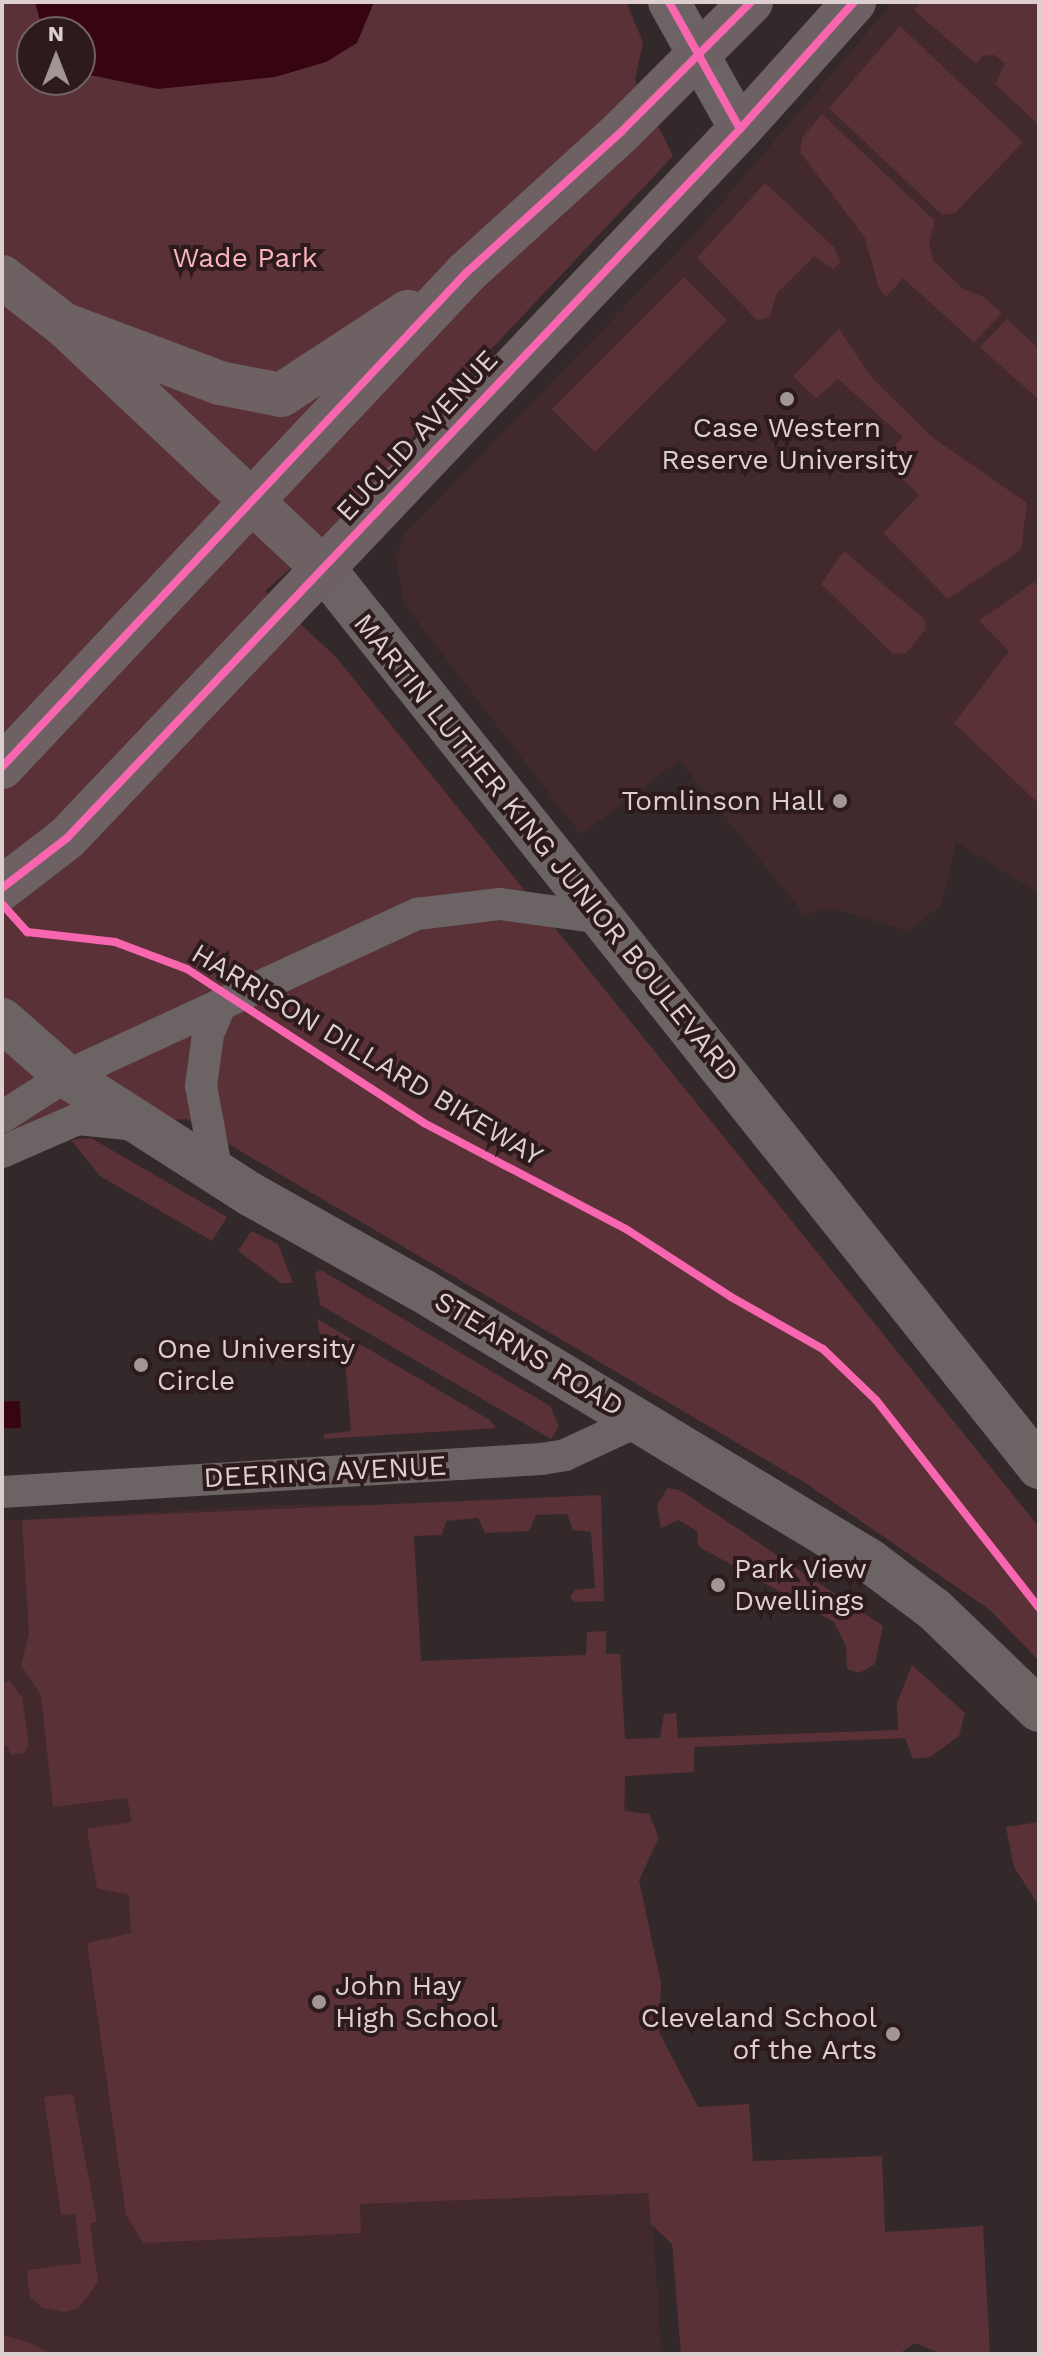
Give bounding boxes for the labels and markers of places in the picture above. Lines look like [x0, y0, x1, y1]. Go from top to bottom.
marker: Case Western Reserve University [778, 390, 796, 408]
place label: Case Western Reserve University [661, 411, 913, 477]
place label: Tomlinson Hall [622, 784, 824, 818]
marker: Tomlinson Hall [831, 792, 849, 810]
place label: One University Circle [157, 1332, 355, 1398]
marker: One University Circle [132, 1356, 150, 1374]
place label: Park View Dwellings [734, 1552, 869, 1618]
marker: Park View Dwellings [709, 1576, 727, 1594]
place label: John Hay High School [335, 1969, 498, 2035]
marker: John Hay High School [310, 1993, 328, 2011]
place label: Cleveland School of the Arts [641, 2001, 877, 2067]
marker: Cleveland School of the Arts [884, 2025, 902, 2043]

